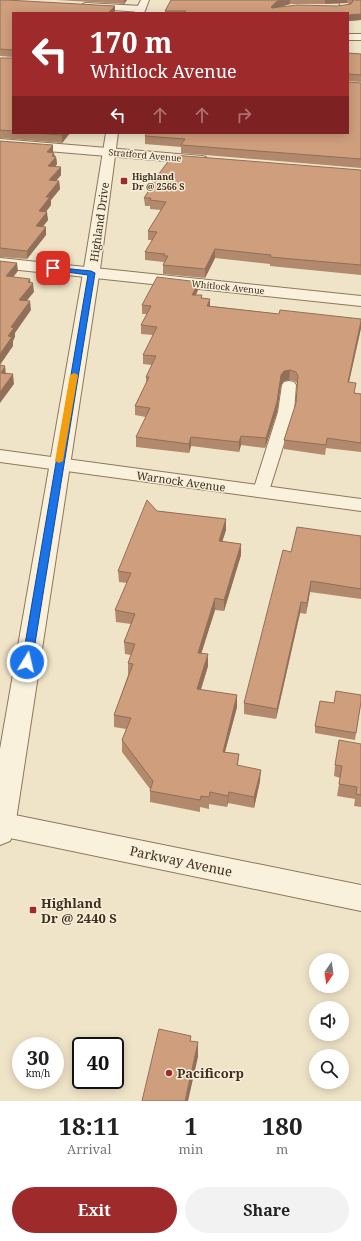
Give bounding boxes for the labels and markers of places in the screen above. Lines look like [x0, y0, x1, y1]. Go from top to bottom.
place label: Highland Dr @ 2566 S [132, 170, 184, 193]
marker: Highland Dr @ 2566 S [119, 176, 129, 186]
pin [36, 251, 70, 285]
place label: Highland Dr @ 2440 S [41, 894, 117, 927]
marker: Highland Dr @ 2440 S [28, 905, 38, 915]
place label: Pacificorp [177, 1064, 244, 1082]
marker: Pacificorp [164, 1068, 174, 1078]

